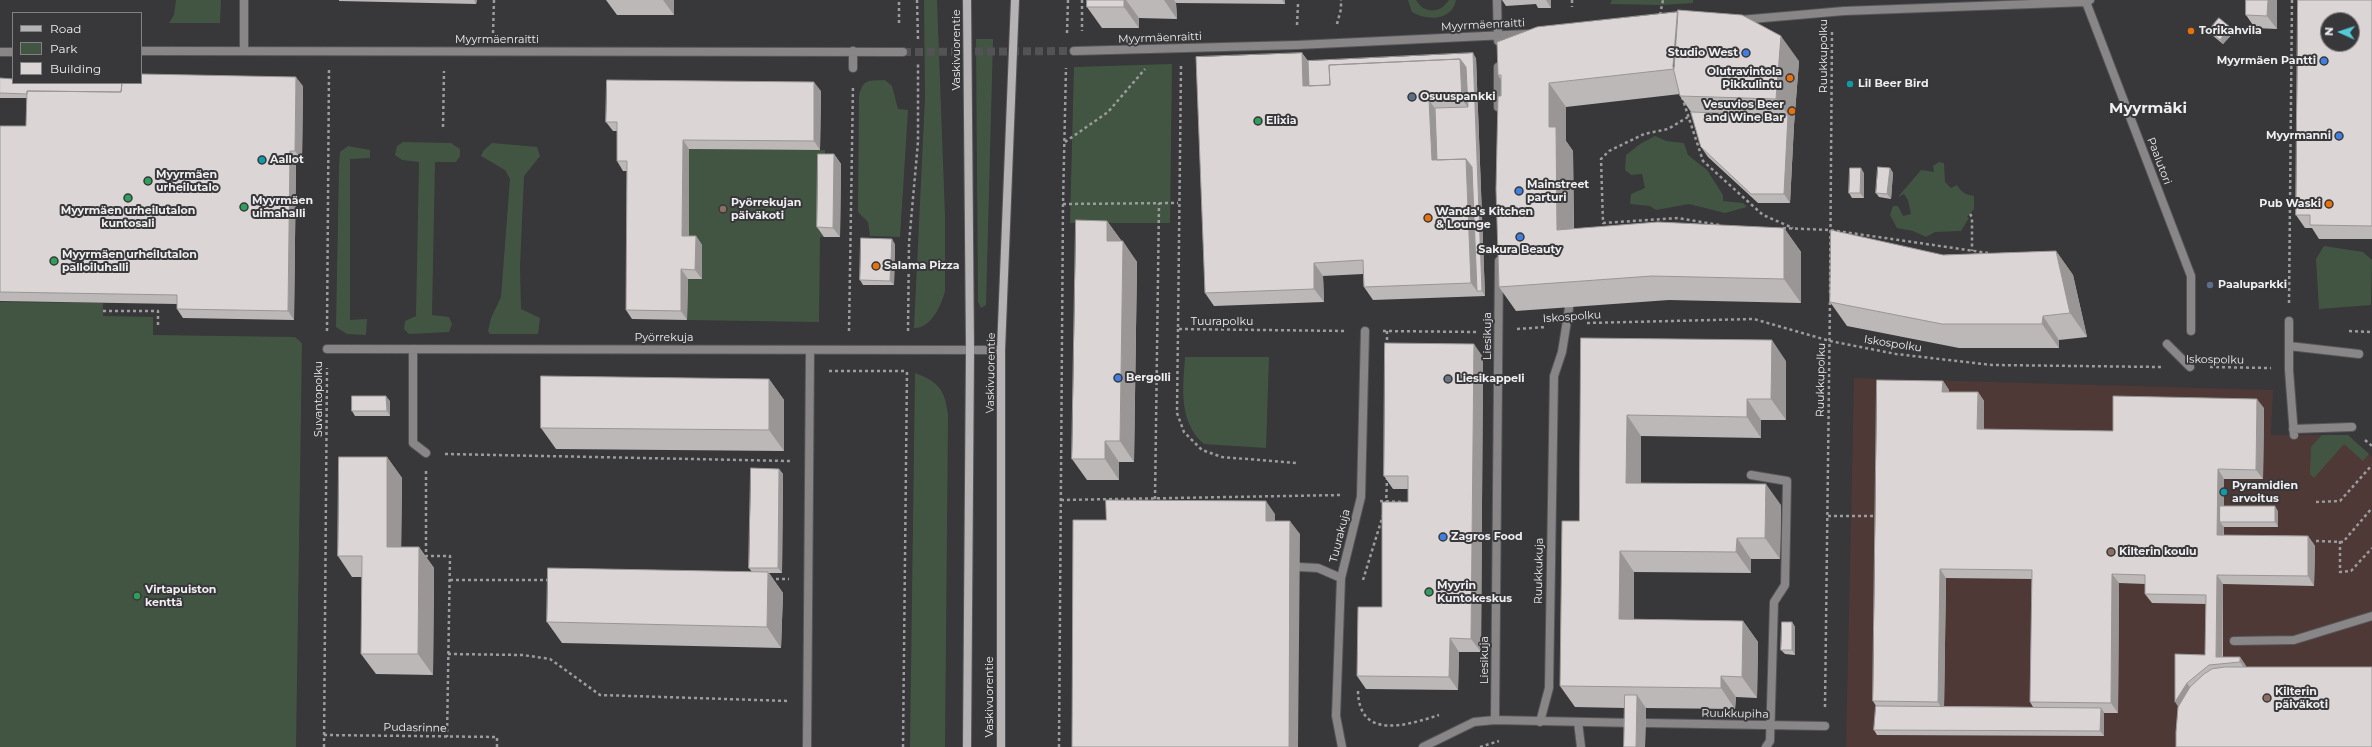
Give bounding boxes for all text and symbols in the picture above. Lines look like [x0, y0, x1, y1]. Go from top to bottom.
street label: Vaskivuorentie [950, 9, 964, 91]
legend [12, 12, 142, 84]
north arrow [2320, 12, 2360, 52]
street label: Myyrmäenraitti [1441, 16, 1525, 34]
street label: Ruukkupolku [1817, 19, 1831, 93]
text: Road [50, 21, 81, 36]
place label: Torikahvila [2199, 24, 2262, 38]
marker: Torikahvila [2186, 26, 2196, 36]
text: N [2322, 27, 2336, 36]
street label: Myyrmäenraitti [1118, 30, 1202, 46]
street label: Myyrmäenraitti [455, 33, 539, 47]
text: Park [50, 41, 77, 56]
place label: Studio West [1668, 46, 1738, 60]
marker: Studio West [1741, 48, 1751, 58]
place label: Myyrmäen Pantti [2217, 54, 2316, 68]
marker: Myyrmäen Pantti [2319, 56, 2329, 66]
text: Building [50, 61, 101, 76]
place label: Olutravintola Pikkulintu [1707, 65, 1782, 91]
marker: Olutravintola Pikkulintu [1785, 73, 1795, 83]
place label: Lil Beer Bird [1858, 77, 1929, 91]
marker: Lil Beer Bird [1845, 79, 1855, 89]
place label: Osuuspankki [1420, 90, 1496, 104]
marker: Osuuspankki [1407, 92, 1417, 102]
place label: Vesuvios Beer and Wine Bar [1703, 98, 1784, 124]
district label: Myyrmäki [2109, 100, 2187, 118]
marker: Vesuvios Beer and Wine Bar [1787, 106, 1797, 116]
place label: Elixia [1266, 114, 1297, 128]
marker: Elixia [1253, 116, 1263, 126]
place label: Myyrmanni [2266, 129, 2331, 143]
marker: Myyrmanni [2334, 131, 2344, 141]
street label: Paalutori [2144, 136, 2174, 186]
place label: Aallot [270, 153, 304, 167]
marker: Aallot [257, 155, 267, 165]
place label: Myyrmäen urheilutalo [156, 168, 219, 194]
marker: Myyrmäen urheilutalo [143, 176, 153, 186]
place label: Mainstreet parturi [1527, 178, 1589, 204]
marker: Mainstreet parturi [1514, 186, 1524, 196]
marker: Myyrmäen urheilutalon kuntosali [123, 193, 133, 203]
place label: Myyrmäen uimahalli [252, 194, 313, 220]
place label: Pyörrekujan päiväkoti [731, 196, 801, 222]
place label: Pub Waski [2259, 197, 2321, 211]
marker: Pub Waski [2324, 199, 2334, 209]
marker: Myyrmäen uimahalli [239, 202, 249, 212]
place label: Myyrmäen urheilutalon kuntosali [61, 204, 195, 230]
marker: Pyörrekujan päiväkoti [718, 204, 728, 214]
place label: Wanda's Kitchen & Lounge [1436, 205, 1533, 231]
marker: Wanda's Kitchen & Lounge [1423, 213, 1433, 223]
marker: Sakura Beauty [1515, 232, 1525, 242]
place label: Sakura Beauty [1478, 243, 1562, 257]
place label: Myyrmäen urheilutalon palloiluhalli [62, 248, 197, 274]
marker: Myyrmäen urheilutalon palloiluhalli [49, 256, 59, 266]
place label: Salama Pizza [884, 259, 959, 273]
marker: Salama Pizza [871, 261, 881, 271]
place label: Paaluparkki [2218, 278, 2287, 292]
marker: Paaluparkki [2205, 280, 2215, 290]
street label: Iskospolku [1542, 308, 1602, 326]
street label: Liesikuja [1481, 312, 1495, 360]
street label: Tuurapolku [1191, 315, 1253, 329]
street label: Pyörrekuja [634, 331, 694, 345]
street label: Vaskivuorentie [984, 332, 998, 414]
street label: Iskospolku [1863, 333, 1923, 355]
street label: Ruukkupolku [1814, 343, 1828, 417]
street label: Iskospolku [2186, 353, 2244, 367]
street label: Suvantopolku [312, 361, 326, 437]
place label: Bergolli [1126, 371, 1171, 385]
place label: Liesikappeli [1456, 372, 1525, 386]
marker: Bergolli [1113, 373, 1123, 383]
marker: Liesikappeli [1443, 374, 1453, 384]
place label: Pyramidien arvoitus [2232, 479, 2298, 505]
marker: Pyramidien arvoitus [2219, 487, 2229, 497]
street label: Tuurakuja [1327, 508, 1353, 564]
place label: Zagros Food [1451, 530, 1523, 544]
marker: Zagros Food [1438, 532, 1448, 542]
street label: Ruukkukuja [1532, 538, 1546, 604]
place label: Kilterin koulu [2119, 545, 2197, 559]
marker: Kilterin koulu [2106, 547, 2116, 557]
place label: Myyrin Kuntokeskus [1437, 579, 1512, 605]
place label: Virtapuiston kenttä [145, 583, 216, 609]
marker: Myyrin Kuntokeskus [1424, 587, 1434, 597]
marker: Virtapuiston kenttä [132, 591, 142, 601]
street label: Liesikuja [1478, 636, 1492, 684]
street label: Vaskivuorentie [983, 656, 997, 738]
place label: Kilterin päiväkoti [2275, 685, 2328, 711]
marker: Kilterin päiväkoti [2262, 693, 2272, 703]
street label: Ruukkupiha [1701, 707, 1769, 721]
street label: Pudasrinne [383, 721, 447, 735]

